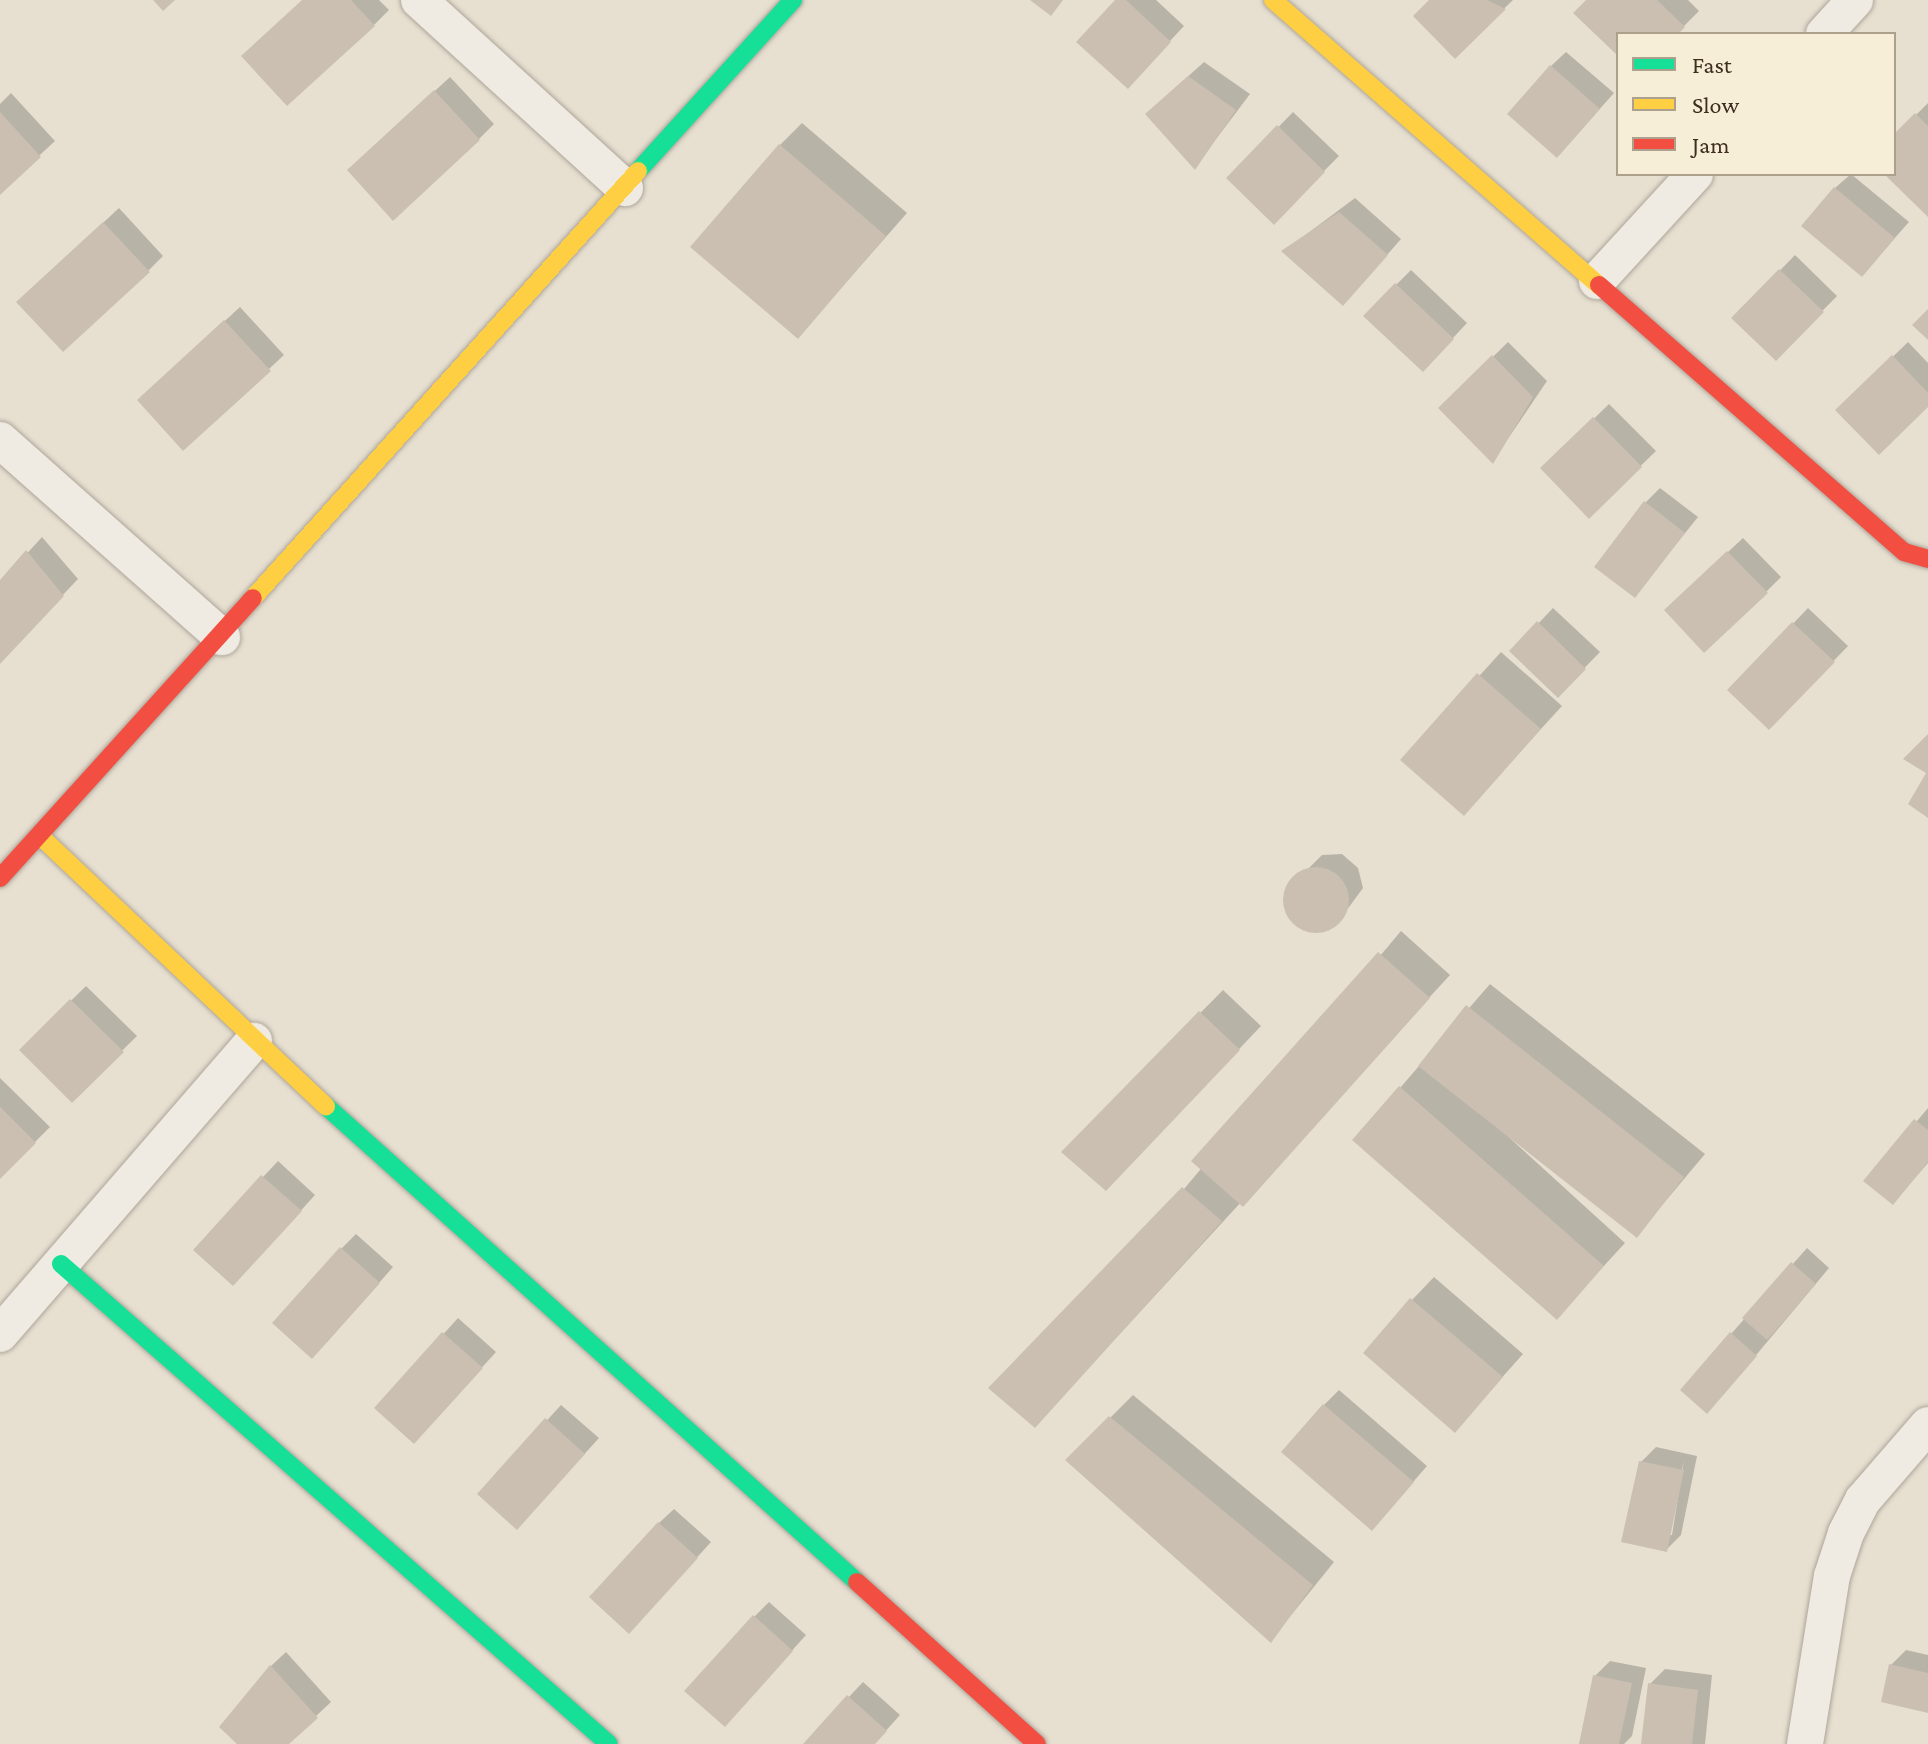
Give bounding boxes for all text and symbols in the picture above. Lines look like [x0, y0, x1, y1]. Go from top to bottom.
legend [1616, 32, 1896, 176]
text: Fast [1692, 51, 1732, 78]
text: Slow [1692, 91, 1739, 118]
text: Jam [1692, 131, 1730, 158]

